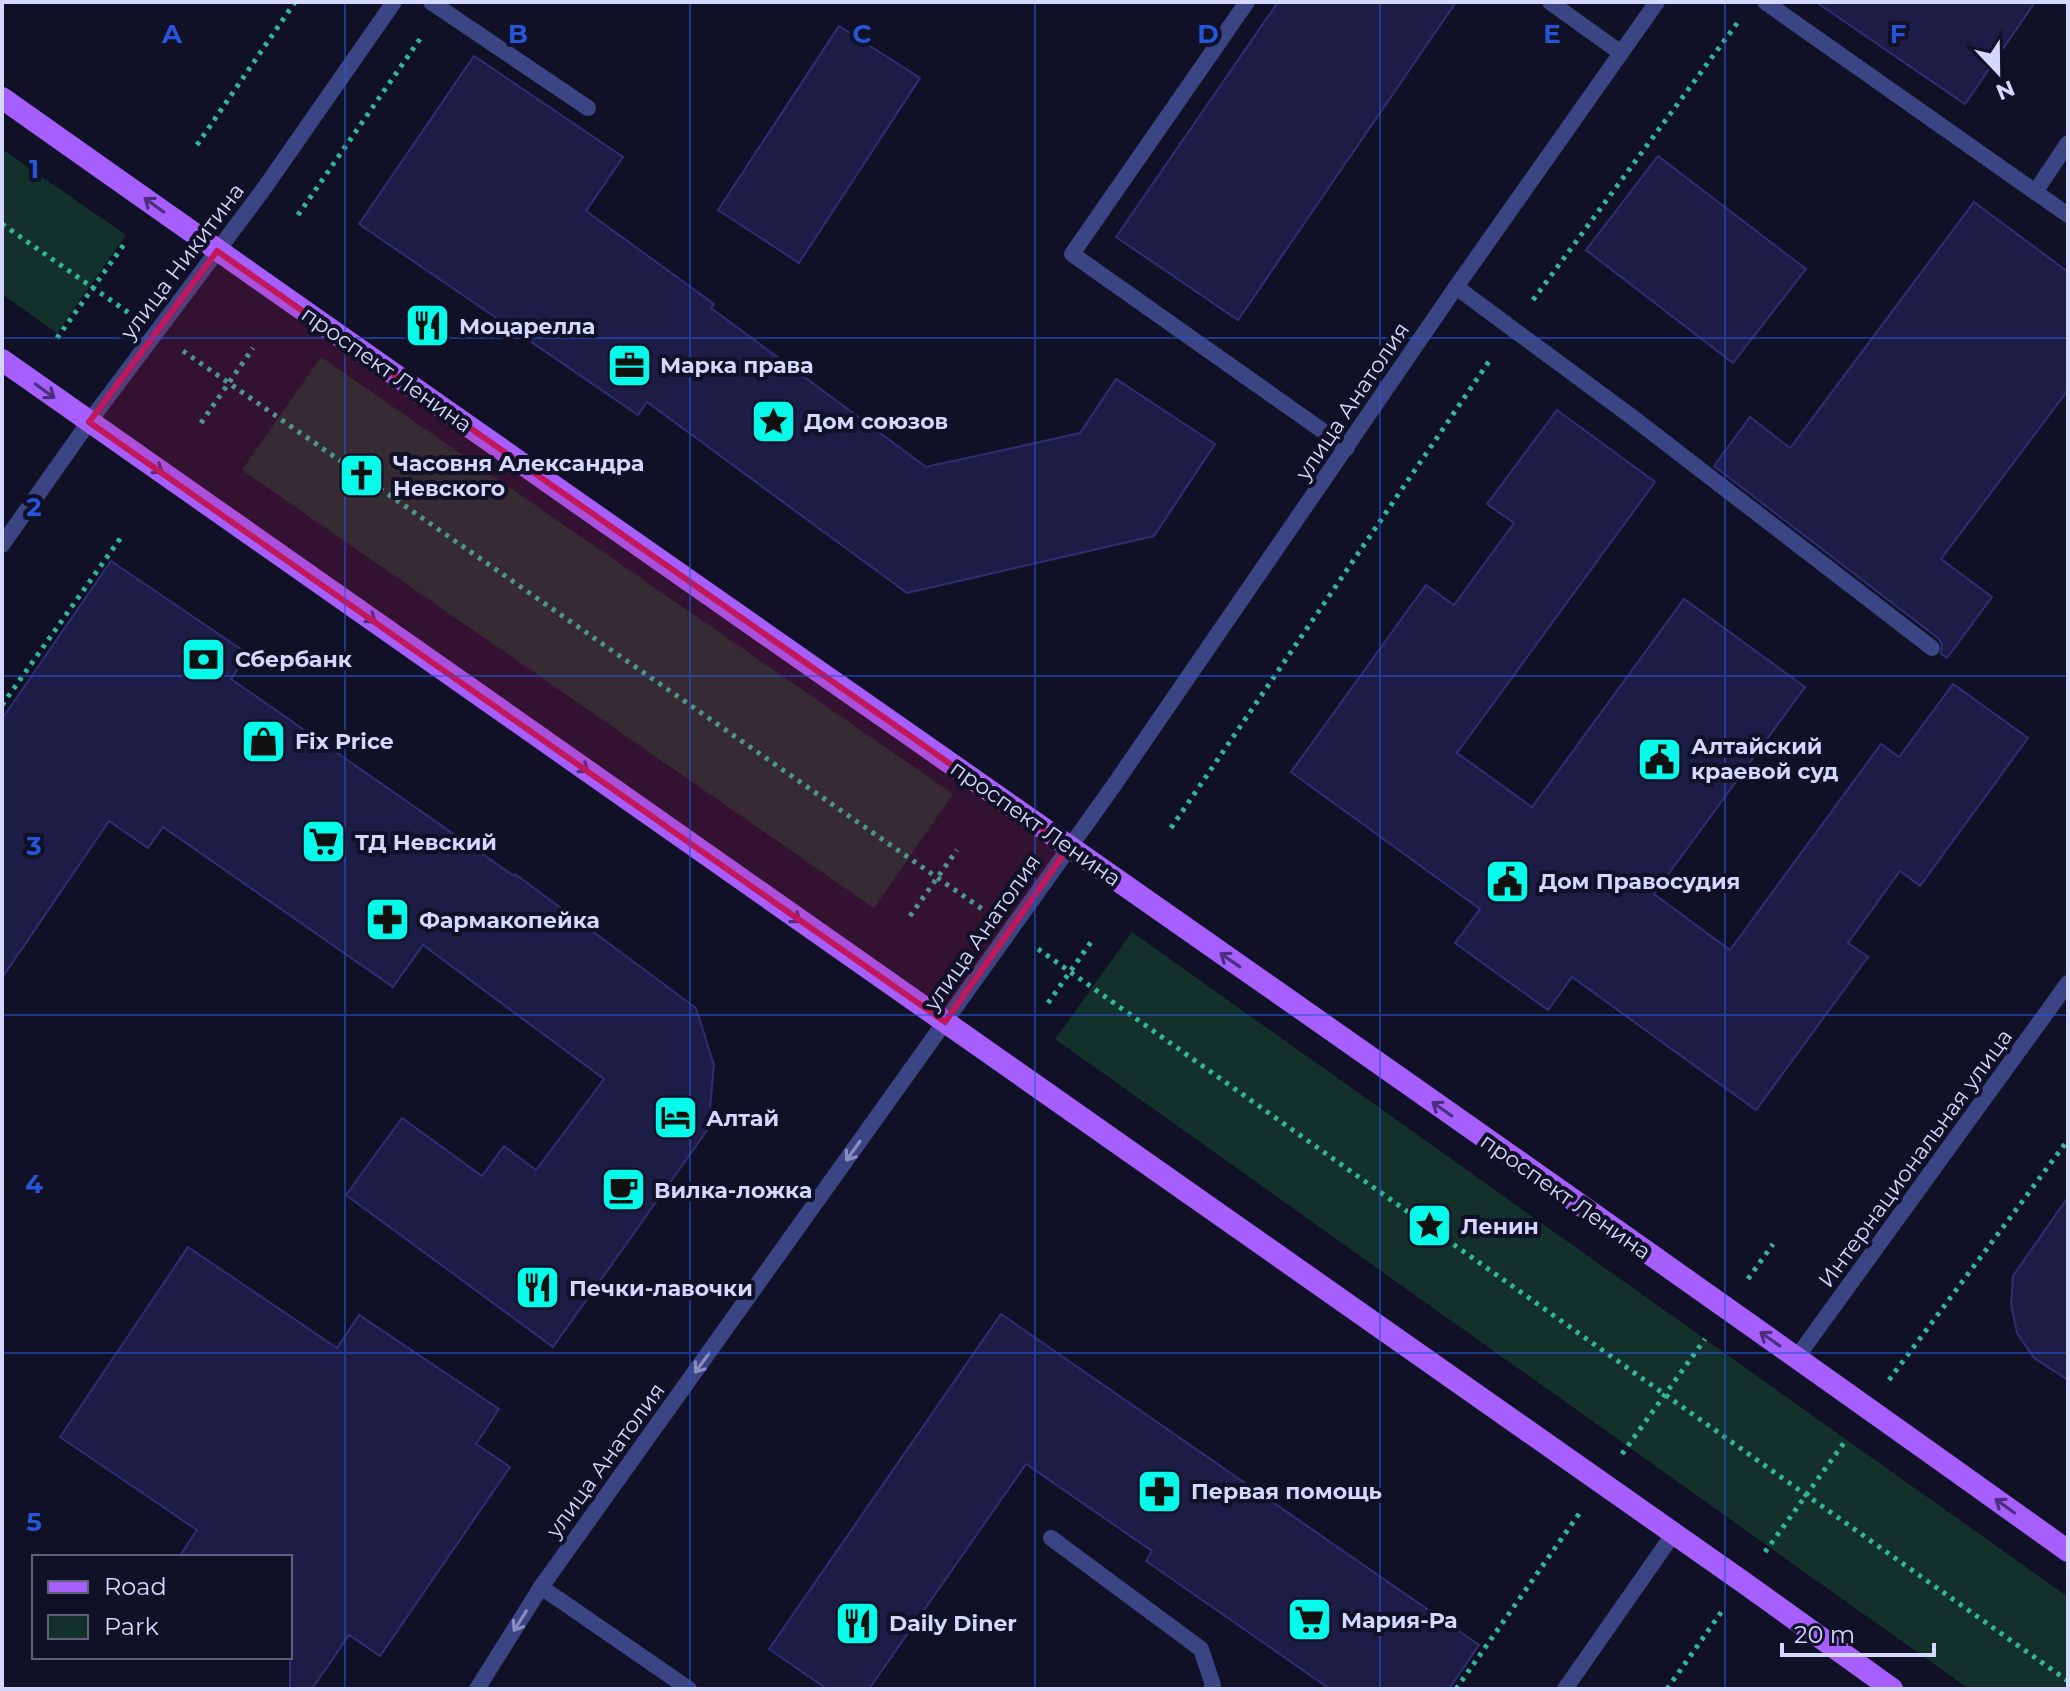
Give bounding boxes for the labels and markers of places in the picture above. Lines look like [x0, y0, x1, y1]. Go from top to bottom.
restaurant icon: Моцарелла [404, 302, 452, 350]
place label: Моцарелла [459, 313, 595, 340]
office icon: Марка права [605, 341, 653, 389]
place label: Марка права [660, 352, 814, 379]
place icon: Дом союзов [749, 397, 797, 445]
place label: Дом союзов [804, 408, 948, 435]
place label: Часовня Александра Невского [393, 450, 644, 502]
church icon: Часовня Александра Невского [338, 452, 386, 500]
bank icon: Сбербанк [180, 635, 228, 683]
place label: Сбербанк [235, 646, 353, 673]
shop icon: Fix Price [240, 717, 288, 765]
place label: Fix Price [295, 728, 394, 755]
place label: Алтайский краевой суд [1691, 733, 1838, 785]
public building icon: Алтайский краевой суд [1636, 735, 1684, 783]
supermarket icon: ТД Невский [300, 818, 348, 866]
place label: ТД Невский [355, 829, 497, 856]
public building icon: Дом Правосудия [1484, 857, 1532, 905]
place label: Дом Правосудия [1539, 868, 1740, 895]
pharmacy icon: Фармакопейка [364, 896, 412, 944]
place label: Фармакопейка [419, 907, 600, 934]
hotel icon: Алтай [651, 1094, 699, 1142]
place label: Алтай [706, 1105, 779, 1132]
cafe icon: Вилка-ложка [599, 1166, 647, 1214]
place label: Вилка-ложка [654, 1177, 812, 1204]
place icon: Ленин [1406, 1202, 1454, 1250]
place label: Ленин [1461, 1213, 1539, 1239]
restaurant icon: Печки-лавочки [514, 1264, 562, 1312]
place label: Печки-лавочки [569, 1275, 753, 1302]
pharmacy icon: Первая помощь [1136, 1467, 1184, 1515]
place label: Первая помощь [1191, 1478, 1382, 1505]
supermarket icon: Мария-Ра [1286, 1596, 1334, 1644]
restaurant icon: Daily Diner [834, 1599, 882, 1647]
place label: Мария-Ра [1341, 1607, 1458, 1634]
place label: Daily Diner [889, 1610, 1017, 1637]

